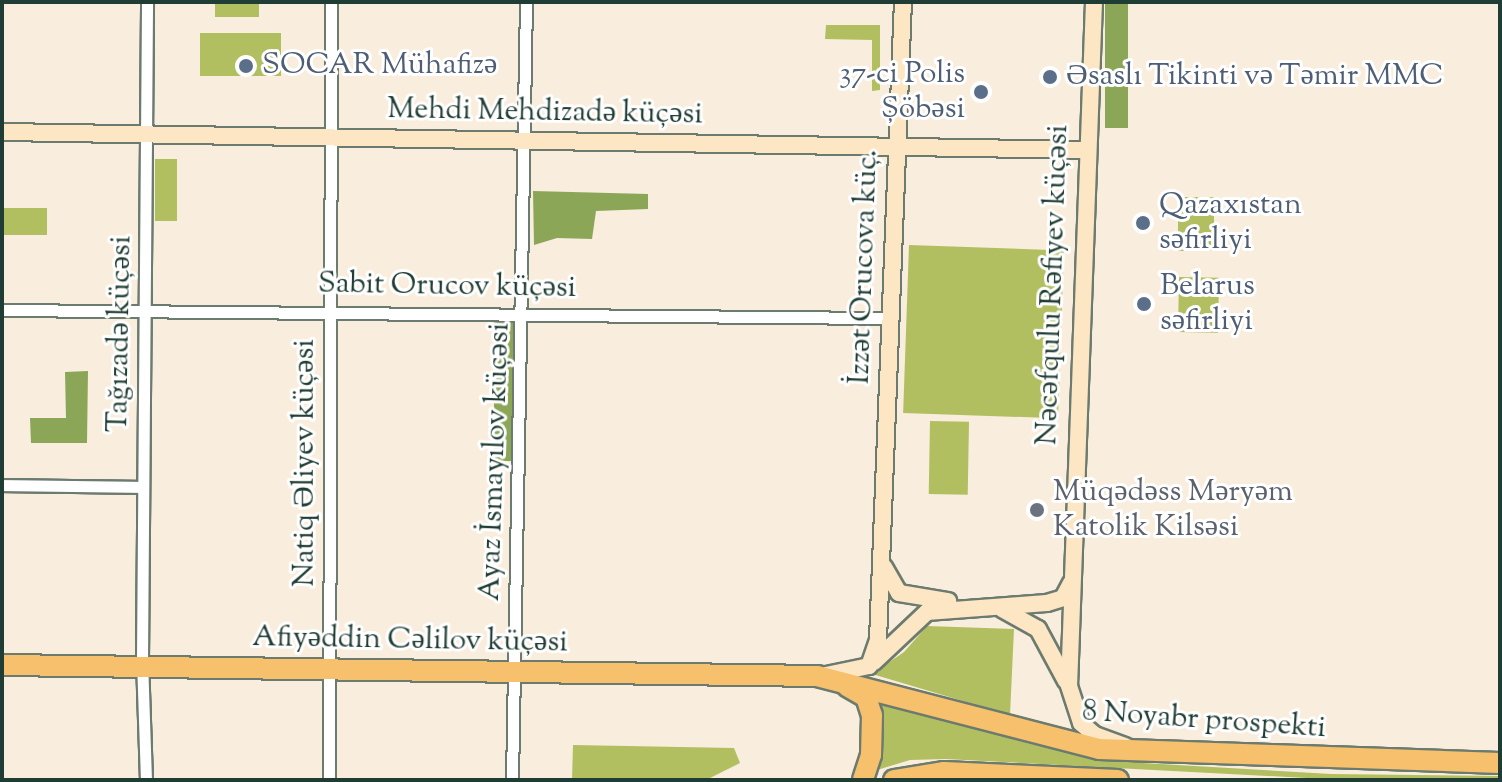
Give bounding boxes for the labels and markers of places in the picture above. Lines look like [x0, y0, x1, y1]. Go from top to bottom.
place label: SOCAR Mühafizə [262, 48, 497, 84]
marker: SOCAR Mühafizə [237, 57, 255, 75]
place label: 37-ci Polis Şöbəsi [839, 57, 965, 128]
place label: Əsaslı Tikinti və Təmir MMC [1066, 59, 1443, 95]
marker: Əsaslı Tikinti və Təmir MMC [1041, 68, 1059, 86]
marker: 37-ci Polis Şöbəsi [972, 83, 990, 101]
place label: Qazaxıstan səfirliyi [1159, 188, 1302, 258]
marker: Qazaxıstan səfirliyi [1134, 214, 1152, 232]
place label: Belarus səfirliyi [1160, 269, 1255, 340]
marker: Belarus səfirliyi [1135, 295, 1153, 313]
place label: Müqədəss Məryəm Katolik Kilsəsi [1053, 475, 1293, 546]
marker: Müqədəss Məryəm Katolik Kilsəsi [1028, 501, 1046, 519]

